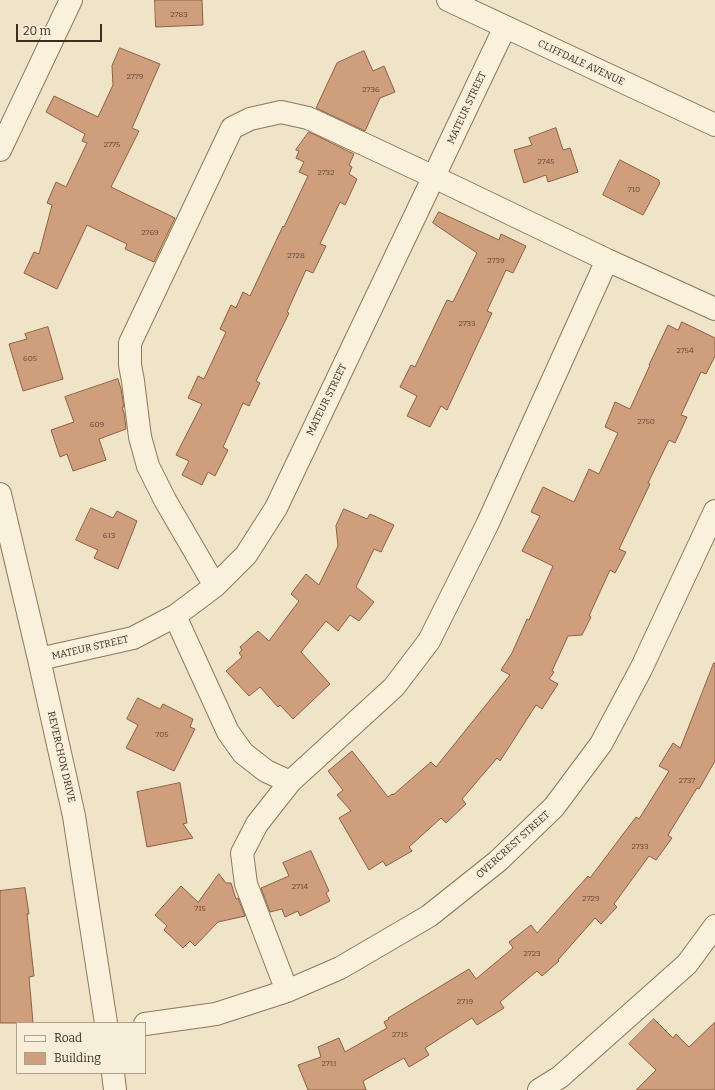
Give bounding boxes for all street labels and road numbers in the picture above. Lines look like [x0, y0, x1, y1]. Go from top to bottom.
street label: CLIFFDALE AVENUE [536, 38, 626, 88]
street label: MATEUR STREET [445, 70, 489, 146]
street label: MATEUR STREET [304, 362, 350, 438]
street label: MATEUR STREET [50, 633, 130, 663]
street label: REVERCHON DRIVE [45, 710, 77, 804]
street label: OVERCREST STREET [474, 809, 552, 881]

